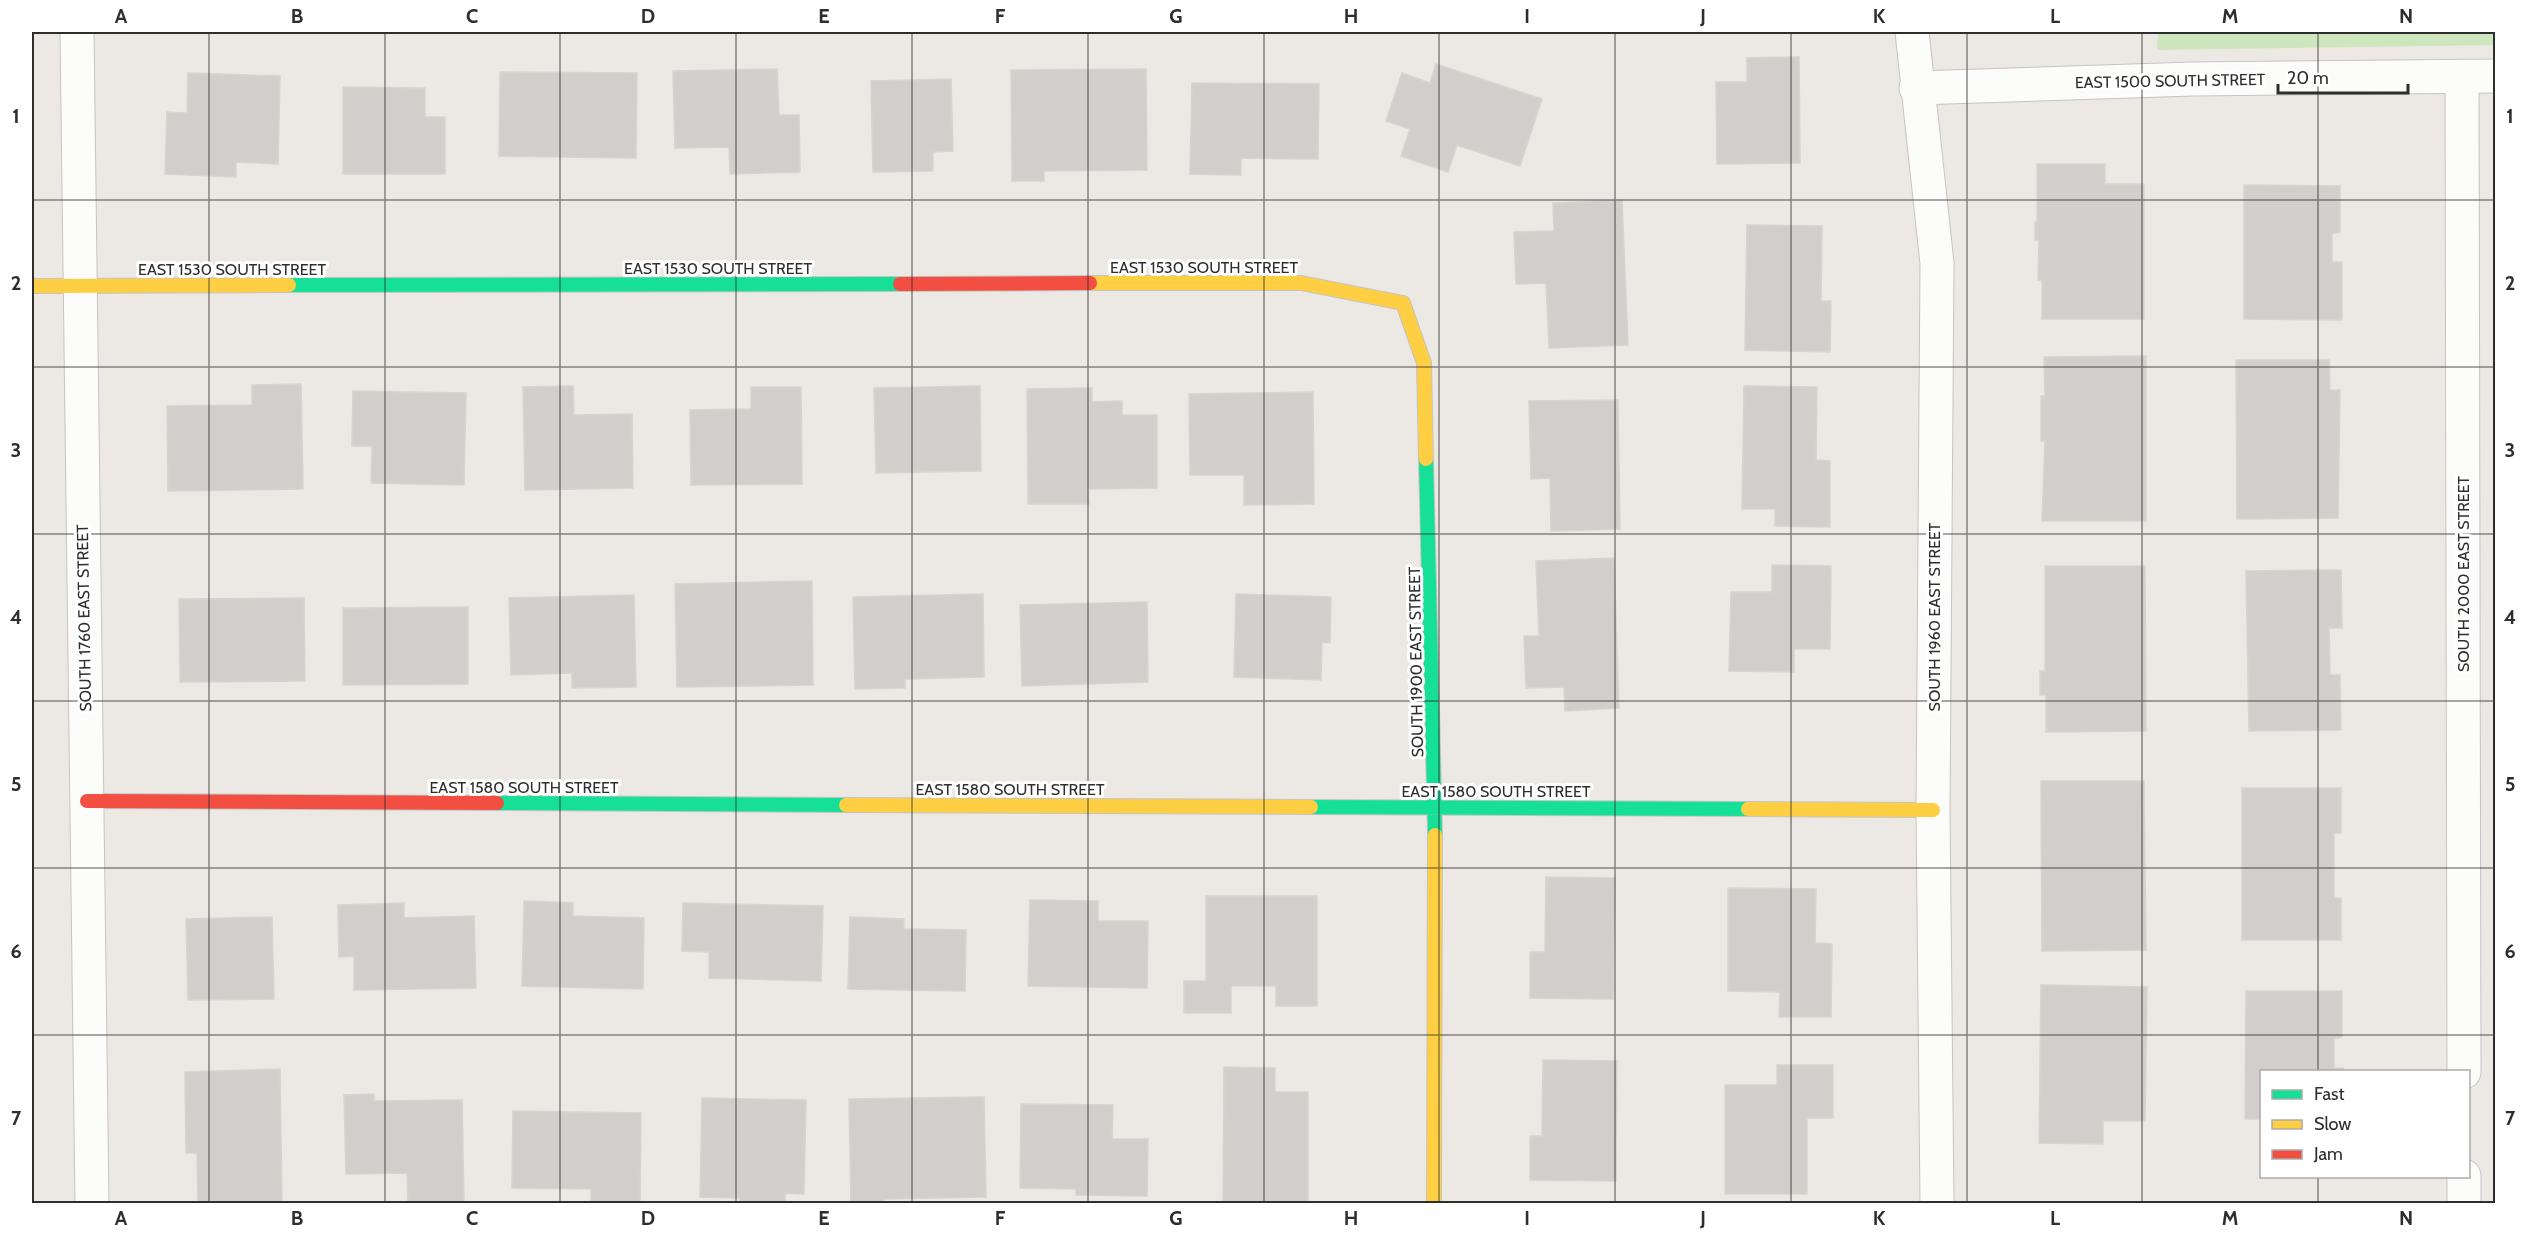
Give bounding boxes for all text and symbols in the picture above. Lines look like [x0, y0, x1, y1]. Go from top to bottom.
text: A [115, 4, 128, 28]
text: B [291, 4, 303, 28]
text: C [466, 4, 478, 28]
text: D [641, 4, 655, 28]
text: E [818, 4, 830, 28]
text: F [995, 4, 1006, 28]
text: G [1169, 4, 1183, 28]
text: H [1344, 4, 1358, 28]
text: I [1524, 4, 1530, 28]
text: J [1699, 4, 1706, 28]
text: K [1873, 4, 1886, 28]
text: L [2050, 4, 2060, 28]
text: M [2222, 4, 2238, 28]
text: N [2399, 4, 2413, 28]
scale bar [2278, 57, 2408, 95]
text: 20 m [2287, 67, 2329, 89]
street label: EAST 1500 SOUTH STREET [2075, 70, 2266, 92]
text: 1 [12, 104, 20, 128]
text: 1 [2506, 104, 2514, 128]
street label: EAST 1530 SOUTH STREET [1110, 258, 1298, 277]
street label: EAST 1530 SOUTH STREET [624, 259, 812, 278]
street label: EAST 1530 SOUTH STREET [138, 260, 326, 279]
text: 2 [11, 271, 21, 295]
text: 2 [2505, 271, 2515, 295]
text: 3 [11, 438, 21, 462]
text: 3 [2505, 438, 2515, 462]
street label: SOUTH 2000 EAST STREET [2454, 475, 2473, 672]
street label: SOUTH 1960 EAST STREET [1925, 522, 1944, 711]
street label: SOUTH 1760 EAST STREET [73, 524, 95, 712]
street label: SOUTH 1900 EAST STREET [1405, 566, 1427, 758]
text: 4 [10, 605, 22, 629]
text: 4 [2504, 605, 2516, 629]
text: 5 [11, 772, 21, 796]
text: 5 [2505, 772, 2515, 796]
street label: EAST 1580 SOUTH STREET [430, 778, 619, 797]
street label: EAST 1580 SOUTH STREET [916, 780, 1105, 799]
street label: EAST 1580 SOUTH STREET [1402, 782, 1591, 801]
text: 6 [10, 939, 22, 963]
text: 6 [2504, 939, 2516, 963]
legend [2260, 1070, 2470, 1178]
text: Fast [2314, 1083, 2345, 1105]
text: 7 [11, 1106, 22, 1130]
text: 7 [2505, 1106, 2516, 1130]
text: Slow [2314, 1113, 2351, 1135]
text: Jam [2313, 1143, 2343, 1165]
text: A [115, 1206, 128, 1230]
text: B [291, 1206, 303, 1230]
text: C [466, 1206, 478, 1230]
text: D [641, 1206, 655, 1230]
text: E [818, 1206, 830, 1230]
text: F [995, 1206, 1006, 1230]
text: G [1169, 1206, 1183, 1230]
text: H [1344, 1206, 1358, 1230]
text: I [1524, 1206, 1530, 1230]
text: J [1699, 1206, 1706, 1230]
text: K [1873, 1206, 1886, 1230]
text: L [2050, 1206, 2060, 1230]
text: M [2222, 1206, 2238, 1230]
text: N [2399, 1206, 2413, 1230]

